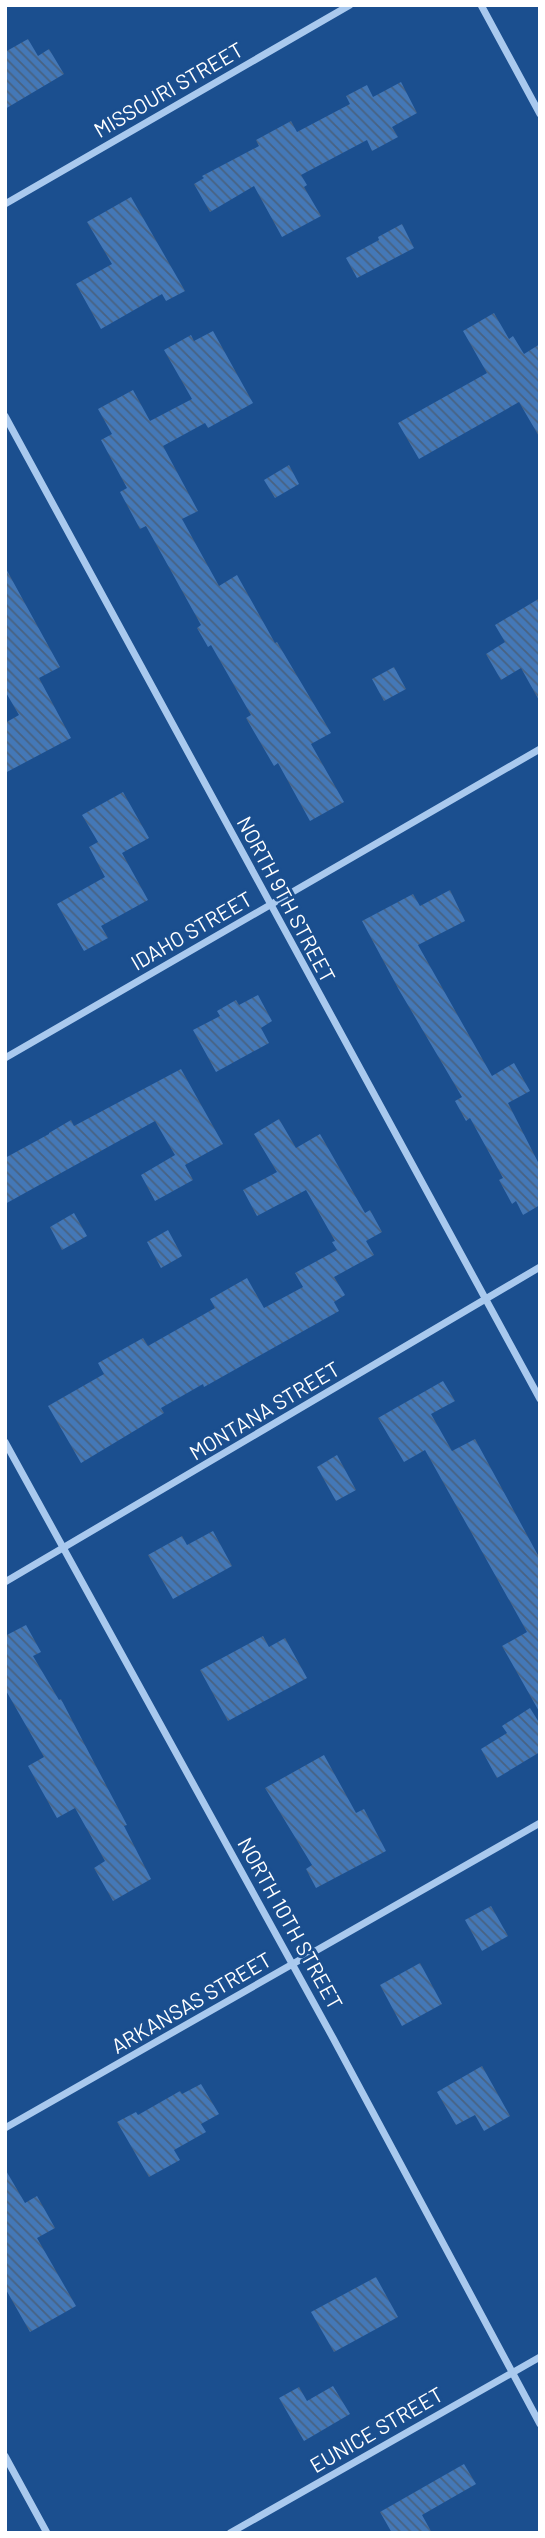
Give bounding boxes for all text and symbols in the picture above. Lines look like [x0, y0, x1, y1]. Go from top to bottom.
street label: MISSOURI STREET [89, 36, 247, 142]
street label: NORTH 9TH STREET [233, 812, 341, 986]
street label: IDAHO STREET [126, 885, 256, 975]
street label: MONTANA STREET [184, 1355, 344, 1465]
street label: NORTH 10TH STREET [233, 1833, 349, 2014]
street label: ARKANSAS STREET [107, 1946, 276, 2058]
street label: EUNICE STREET [305, 2381, 447, 2477]

